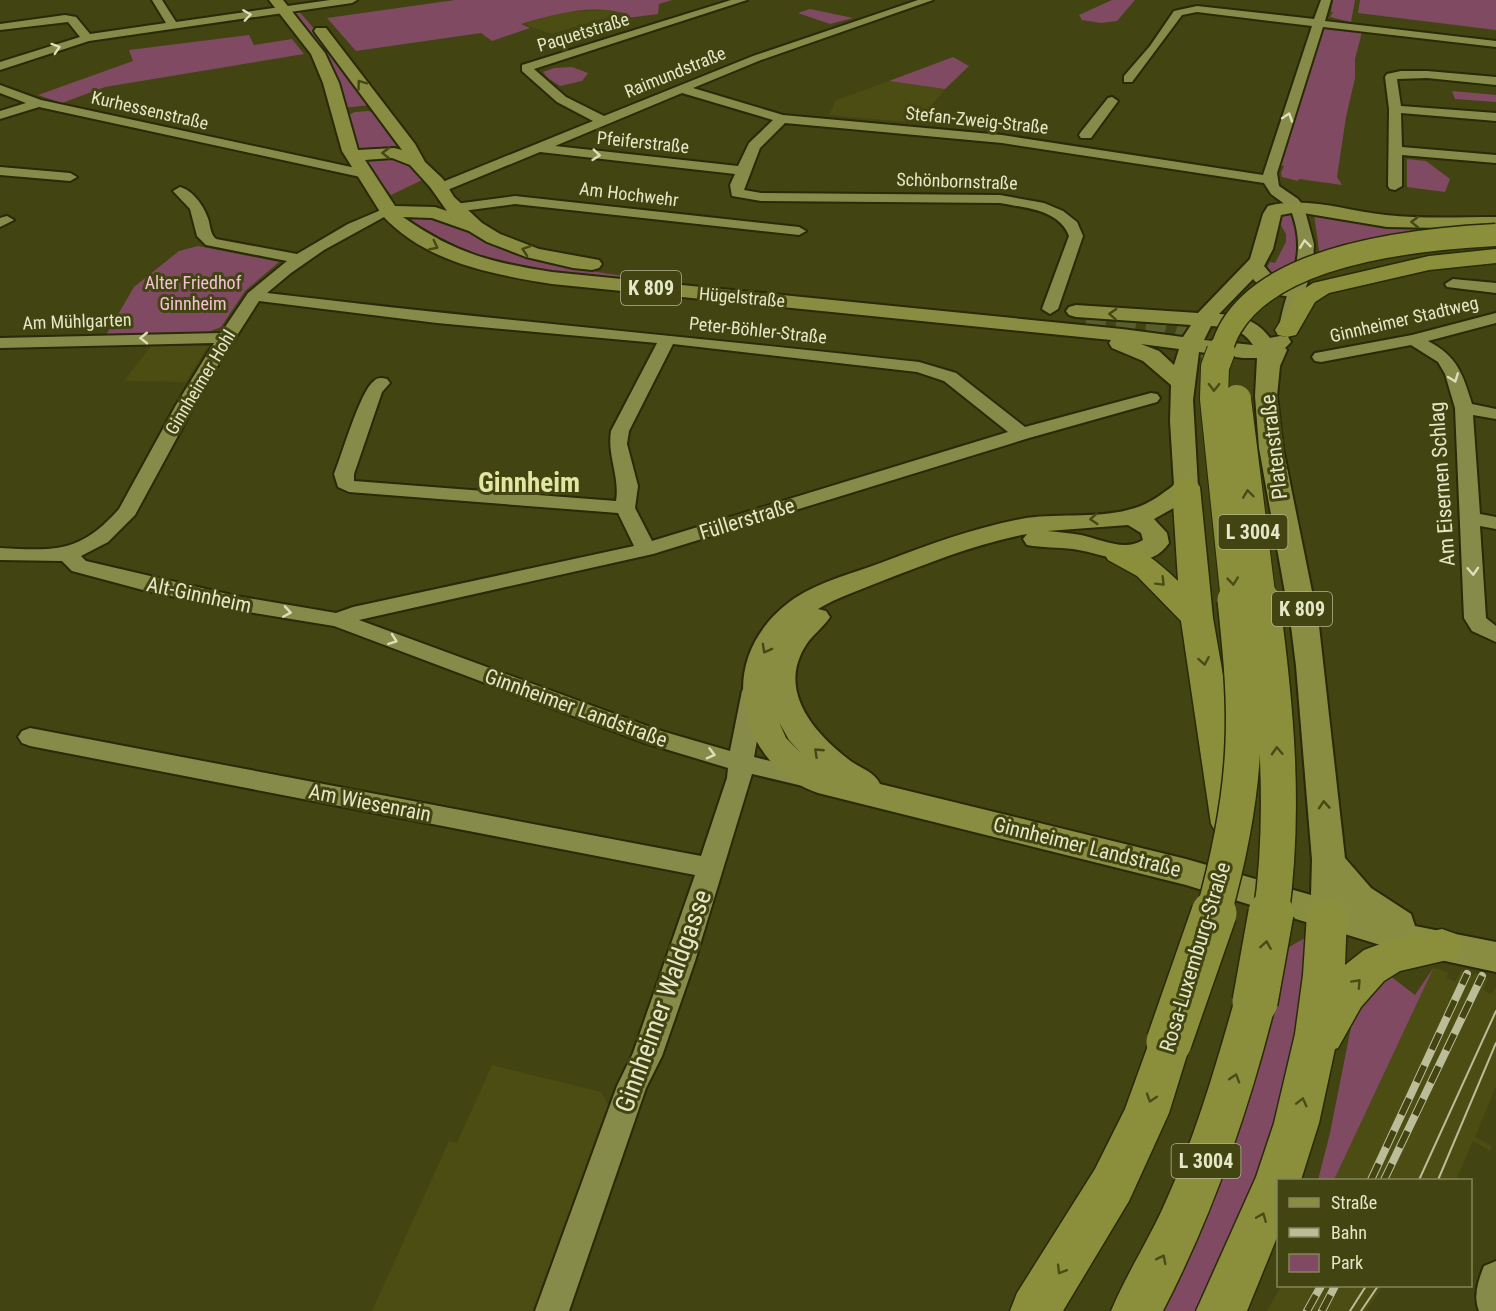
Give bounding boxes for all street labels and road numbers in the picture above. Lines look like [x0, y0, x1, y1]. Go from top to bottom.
street label: Paquetstraße [534, 8, 632, 56]
street label: Raimundstraße [621, 42, 729, 102]
street label: Kurhessenstraße [89, 86, 211, 134]
street label: Stefan-Zweig-Straße [904, 102, 1050, 138]
street label: Pfeiferstraße [596, 127, 690, 157]
street label: Schönbornstraße [896, 168, 1018, 194]
street label: Am Hochwehr [578, 178, 680, 211]
road number: K 809 [621, 271, 681, 305]
street label: Hügelstraße [698, 283, 786, 311]
street label: Ginnheimer Stadtweg [1328, 292, 1480, 346]
street label: Am Mühlgarten [22, 309, 132, 333]
street label: Peter-Böhler-Straße [688, 312, 828, 348]
street label: Ginnheimer Hohl [161, 326, 239, 438]
street label: Platenstraße [1256, 393, 1292, 501]
street label: Am Eisernen Schlag [1424, 401, 1460, 567]
street label: Füllerstraße [696, 493, 798, 545]
road number: L 3004 [1218, 515, 1288, 549]
street label: Alt-Ginnheim [144, 572, 254, 618]
road number: K 809 [1272, 592, 1332, 626]
street label: Ginnheimer Landstraße [481, 664, 671, 752]
street label: Am Wiesenrain [307, 779, 433, 827]
street label: Ginnheimer Landstraße [991, 812, 1183, 882]
street label: Rosa-Luxemburg-Straße [1155, 859, 1235, 1055]
street label: Ginnheimer Waldgasse [609, 886, 717, 1116]
road number: L 3004 [1172, 1144, 1240, 1178]

